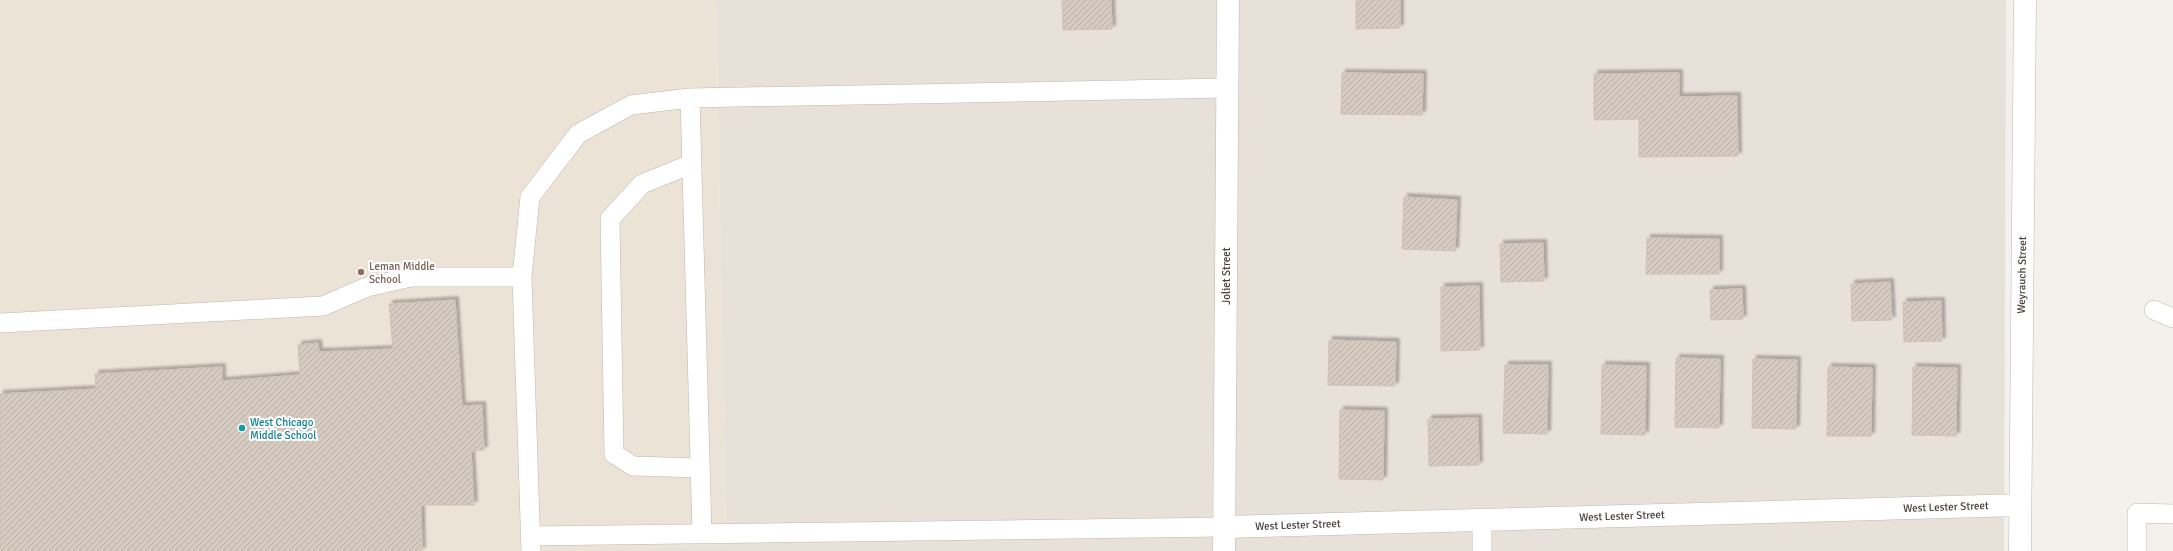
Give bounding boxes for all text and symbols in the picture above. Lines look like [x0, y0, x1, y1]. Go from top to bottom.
street label: Weyrauch Street [2015, 236, 2029, 314]
street label: Joliet Street [1220, 247, 1233, 305]
place label: Leman Middle School [369, 260, 435, 286]
marker: Leman Middle School [356, 267, 366, 277]
place label: West Chicago Middle School [250, 416, 317, 442]
marker: West Chicago Middle School [237, 423, 247, 433]
street label: West Lester Street [1903, 499, 1989, 515]
street label: West Lester Street [1579, 508, 1665, 524]
street label: West Lester Street [1255, 517, 1341, 533]

